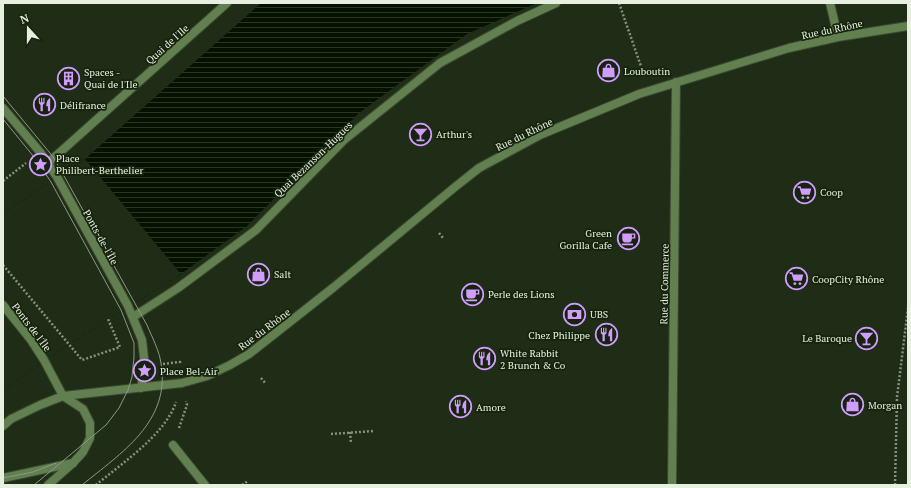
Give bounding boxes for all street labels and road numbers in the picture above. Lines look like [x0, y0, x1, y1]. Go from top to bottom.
street label: Rue du Rhône [800, 17, 864, 42]
street label: Quai de l'Ile [143, 22, 192, 67]
street label: Rue du Rhône [493, 115, 555, 154]
street label: Quai Bezanson-Hugues [271, 119, 355, 200]
street label: Ponts-de-l'Île [80, 207, 121, 267]
street label: Rue du Commerce [657, 244, 672, 324]
street label: Ponts de l'Île [9, 300, 54, 354]
street label: Rue du Rhône [236, 306, 293, 353]

